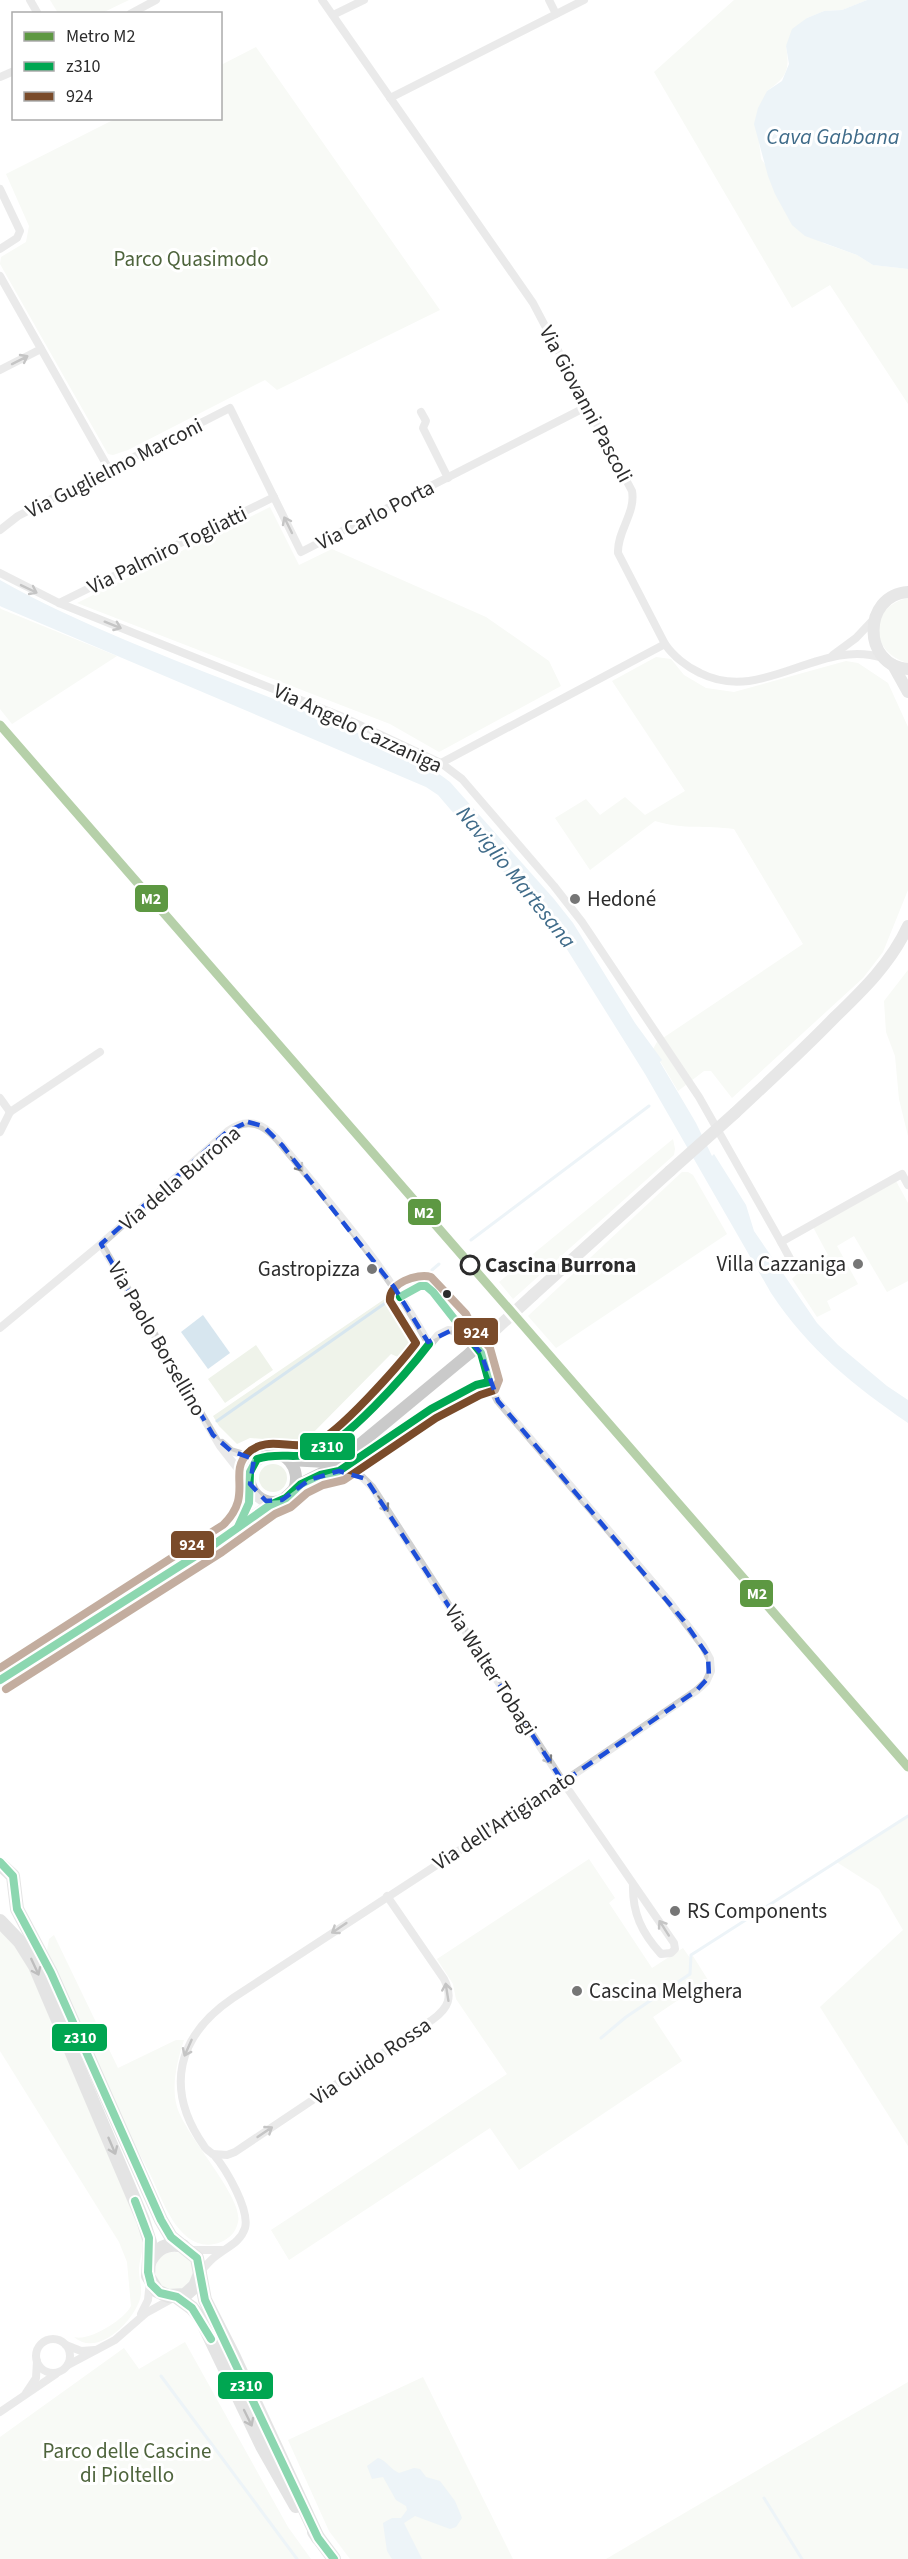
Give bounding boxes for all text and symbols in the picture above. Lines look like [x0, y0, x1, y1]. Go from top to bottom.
legend [12, 12, 222, 120]
text: Metro M2 [66, 24, 135, 49]
text: z310 [66, 54, 101, 79]
text: 924 [66, 84, 93, 109]
water label: Cava Gabbana [766, 121, 900, 153]
park label: Parco Quasimodo [113, 244, 269, 274]
street label: Via Giovanni Pascoli [532, 320, 640, 488]
one-way arrow [11, 353, 29, 365]
street label: Via Guglielmo Marconi [20, 410, 208, 526]
street label: Via Carlo Porta [311, 472, 439, 558]
street label: Via Palmiro Togliatti [82, 498, 252, 602]
one-way arrow [281, 516, 293, 534]
one-way arrow [20, 583, 38, 595]
one-way arrow [104, 620, 122, 631]
street label: Via Angelo Cazzaniga [269, 676, 447, 780]
water label: Naviglio Martesana [449, 799, 584, 955]
line badge: M2 [134, 884, 169, 913]
place label: Hedoné [587, 884, 656, 914]
text: M2 [141, 888, 161, 910]
marker: Hedoné [568, 892, 582, 906]
street label: Via della Burrona [113, 1118, 247, 1238]
one-way arrow [291, 1156, 304, 1172]
line badge: M2 [407, 1198, 442, 1226]
text: M2 [414, 1202, 434, 1224]
place label: Villa Cazzaniga [717, 1249, 846, 1279]
place label: Cascina Burrona [485, 1250, 636, 1280]
place label: Gastropizza [258, 1254, 360, 1284]
marker: Cascina Burrona [460, 1255, 480, 1275]
street label: Via Paolo Borsellino [101, 1256, 213, 1422]
marker: Villa Cazzaniga [851, 1257, 865, 1271]
marker: Gastropizza [365, 1262, 379, 1276]
unlabelled marker [441, 1288, 453, 1300]
line badge: 924 [453, 1317, 499, 1346]
text: 924 [463, 1322, 489, 1344]
line badge: z310 [299, 1432, 356, 1461]
text: z310 [311, 1436, 343, 1458]
one-way arrow [377, 1495, 390, 1512]
line badge: 924 [170, 1530, 215, 1559]
text: 924 [179, 1534, 205, 1556]
line badge: M2 [739, 1579, 774, 1608]
text: M2 [747, 1583, 767, 1605]
street label: Via Walter Tobagi [437, 1599, 545, 1741]
one-way arrow [540, 1747, 552, 1764]
street label: Via dell'Artigianato [427, 1763, 581, 1877]
place label: RS Components [687, 1896, 827, 1926]
marker: RS Components [668, 1904, 682, 1918]
one-way arrow [658, 1920, 670, 1937]
one-way arrow [331, 1922, 347, 1934]
one-way arrow [29, 1958, 41, 1976]
place label: Cascina Melghera [589, 1976, 742, 2006]
one-way arrow [441, 1983, 452, 2002]
marker: Cascina Melghera [570, 1984, 584, 1998]
street label: Via Guido Rossa [305, 2010, 437, 2112]
line badge: z310 [51, 2023, 108, 2052]
text: z310 [64, 2027, 96, 2049]
one-way arrow [182, 2038, 193, 2056]
one-way arrow [256, 2126, 272, 2138]
one-way arrow [107, 2137, 118, 2155]
line badge: z310 [217, 2371, 274, 2400]
text: z310 [230, 2375, 262, 2397]
one-way arrow [243, 2408, 255, 2426]
park label: Parco delle Cascine di Pioltello [43, 2436, 211, 2490]

